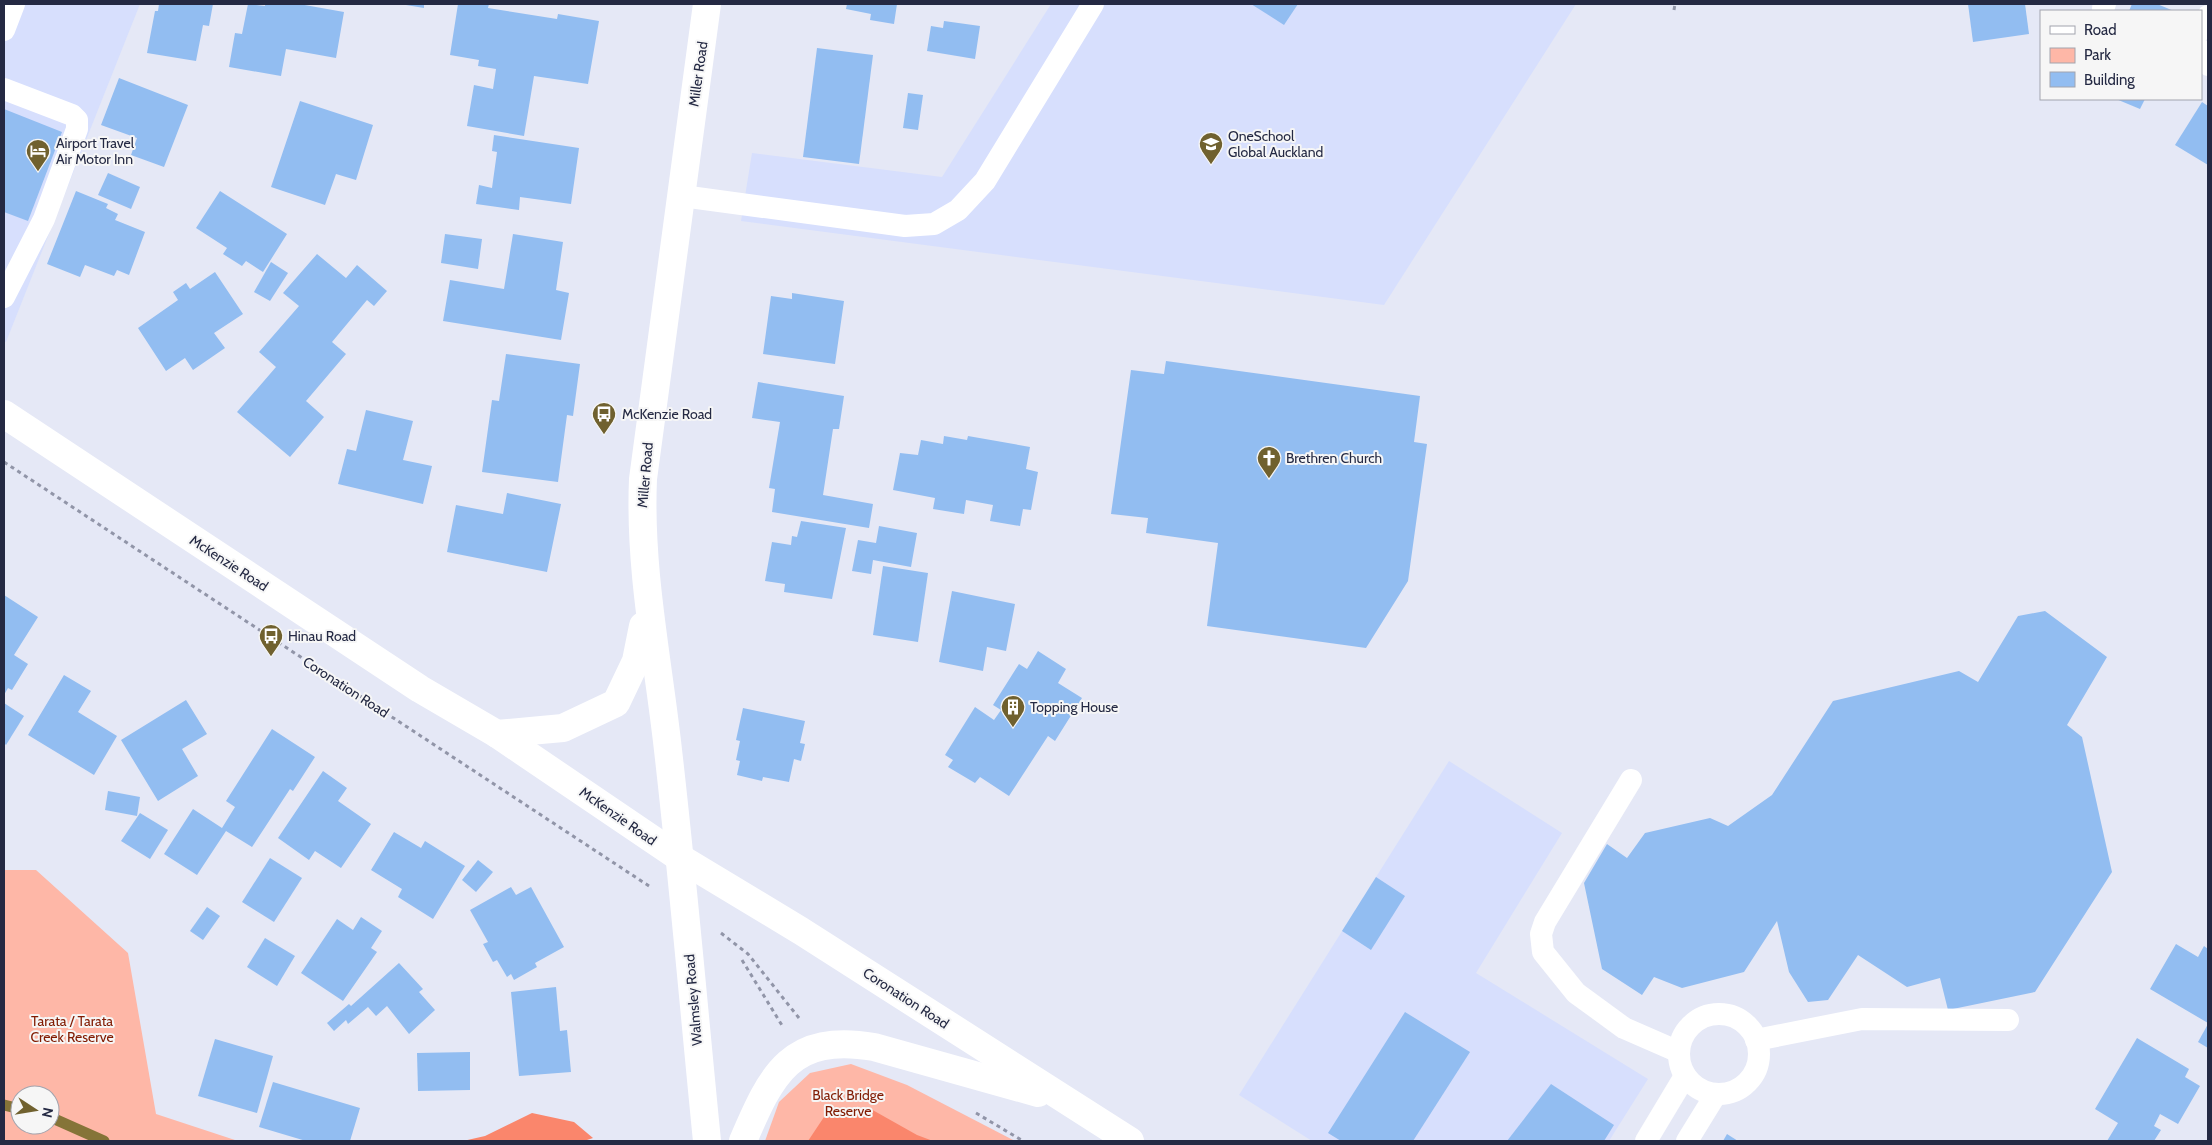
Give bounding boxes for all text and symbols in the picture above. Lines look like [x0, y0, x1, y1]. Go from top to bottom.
legend [2040, 10, 2202, 100]
text: Road [2084, 21, 2117, 39]
street label: Miller Road [685, 40, 711, 108]
text: Park [2084, 46, 2111, 64]
text: Building [2084, 71, 2135, 89]
place label: OneSchool Global Auckland [1228, 127, 1323, 161]
school or university icon: OneSchool Global Auckland [1198, 131, 1224, 165]
place label: Airport Travel Air Motor Inn [56, 134, 135, 168]
hotel icon: Airport Travel Air Motor Inn [25, 138, 51, 172]
bus stop icon: McKenzie Road [591, 401, 617, 435]
place label: McKenzie Road [622, 405, 712, 423]
street label: Miller Road [633, 441, 657, 509]
church icon: Brethren Church [1256, 445, 1282, 479]
place label: Brethren Church [1286, 449, 1382, 467]
street label: McKenzie Road [186, 531, 272, 595]
bus stop icon: Hinau Road [258, 623, 284, 657]
place label: Hinau Road [288, 627, 356, 645]
street label: Coronation Road [299, 652, 393, 722]
building icon: Topping House [1000, 694, 1026, 728]
place label: Topping House [1030, 698, 1118, 716]
street label: McKenzie Road [576, 783, 660, 849]
street label: Walmsley Road [680, 954, 706, 1046]
street label: Coronation Road [859, 963, 953, 1033]
park label: Tarata / Tarata Creek Reserve [30, 1012, 114, 1046]
north arrow [10, 1085, 60, 1135]
park label: Black Bridge Reserve [812, 1086, 884, 1120]
text: N [38, 1106, 58, 1119]

